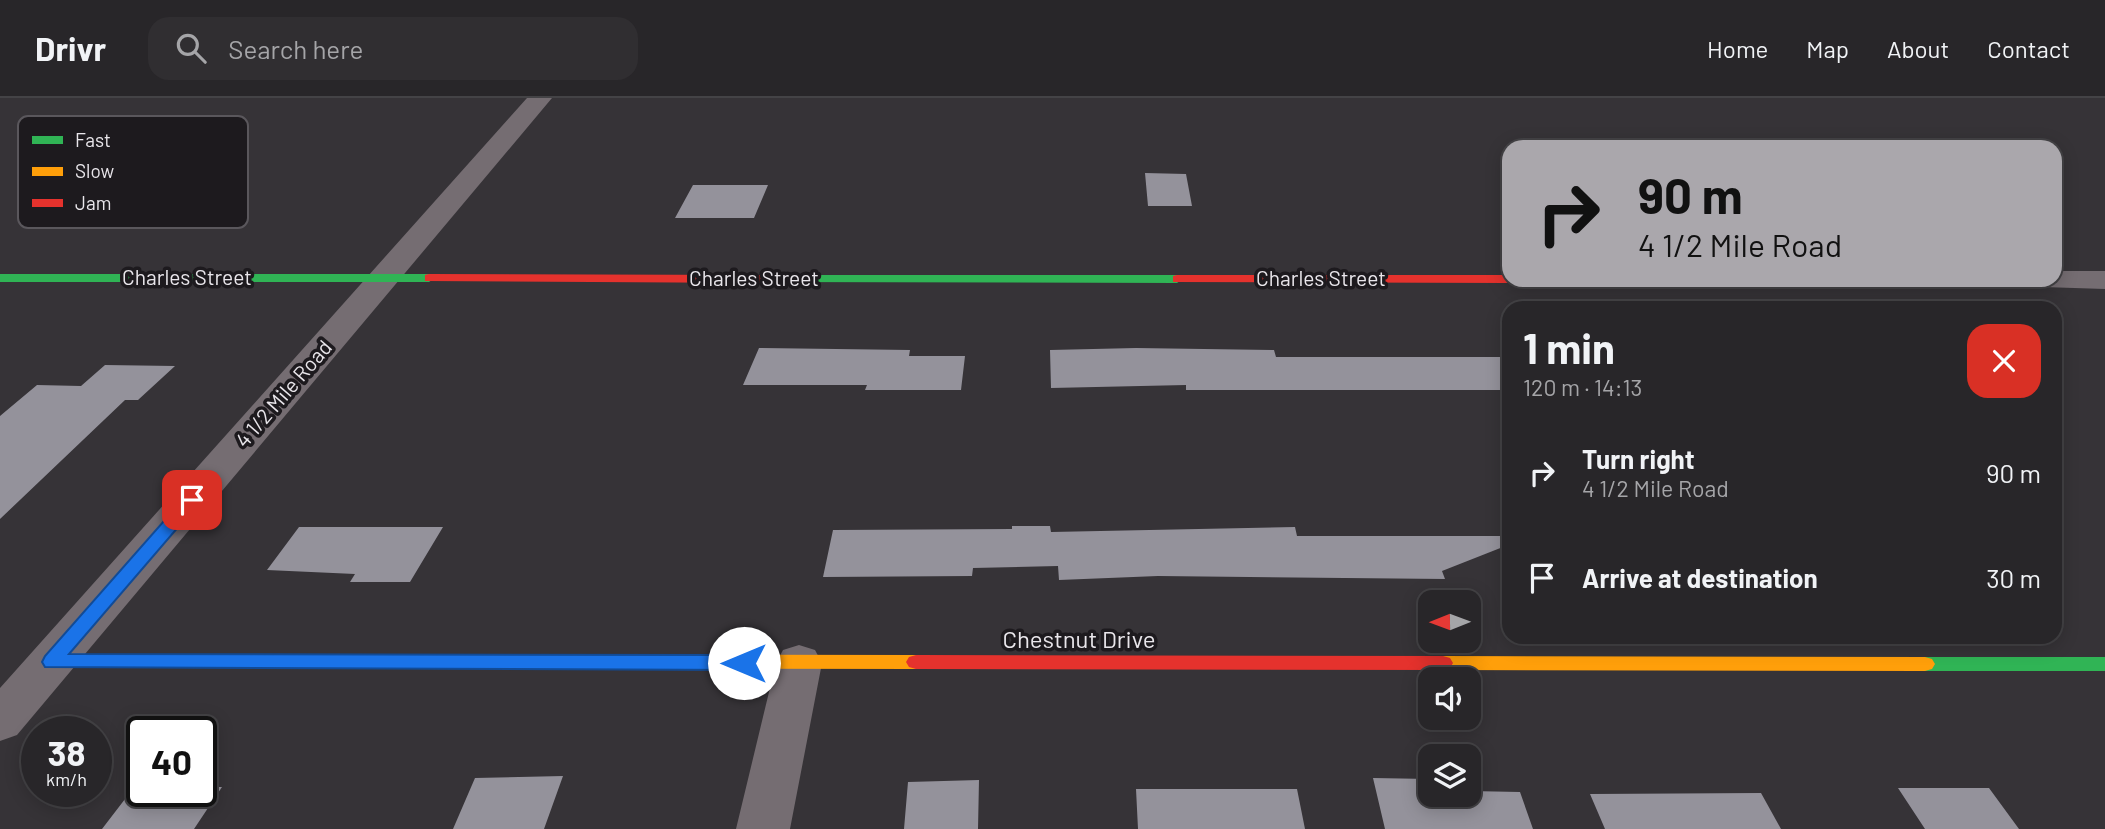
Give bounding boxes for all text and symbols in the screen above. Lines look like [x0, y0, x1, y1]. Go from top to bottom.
search box [148, 17, 638, 80]
text: Drivr [35, 28, 106, 68]
icon: search [172, 29, 210, 67]
text: Search here [228, 33, 363, 64]
text: Home [1707, 34, 1768, 63]
text: Map [1806, 34, 1849, 63]
text: About [1887, 34, 1949, 63]
text: Contact [1987, 34, 2070, 63]
legend [18, 116, 248, 228]
text: Fast [75, 128, 111, 151]
text: Slow [75, 159, 114, 182]
text: 90 m [1638, 165, 1743, 224]
icon: right [1523, 168, 1614, 259]
text: Jam [75, 191, 111, 214]
text: 4 1/2 Mile Road [1638, 225, 1842, 263]
street label: Charles Street [122, 264, 252, 289]
street label: Charles Street [689, 265, 819, 290]
street label: Charles Street [1256, 265, 1386, 290]
text: 1 min [1523, 322, 1615, 372]
button: close [1967, 324, 2041, 398]
street label: 4 1/2 Mile Road [229, 334, 336, 452]
text: 120 m · 14:13 [1523, 373, 1642, 401]
text: Turn right [1582, 443, 1695, 474]
icon: right [1523, 454, 1561, 492]
text: 90 m [1986, 457, 2041, 488]
pin [162, 470, 222, 530]
text: 4 1/2 Mile Road [1582, 474, 1729, 502]
icon: arrive [173, 481, 211, 519]
icon: arrive [1523, 559, 1561, 597]
text: Arrive at destination [1582, 562, 1818, 593]
text: 30 m [1986, 562, 2041, 593]
north arrow [1418, 590, 1480, 653]
map controls [1418, 590, 1481, 807]
street label: Chestnut Drive [1003, 624, 1155, 653]
position arrow [707, 626, 781, 700]
button: sound [1418, 667, 1481, 730]
speed limit sign: 40 [126, 716, 217, 807]
text: 38 [48, 731, 85, 773]
button: layers [1418, 744, 1481, 807]
text: km/h [46, 768, 87, 790]

